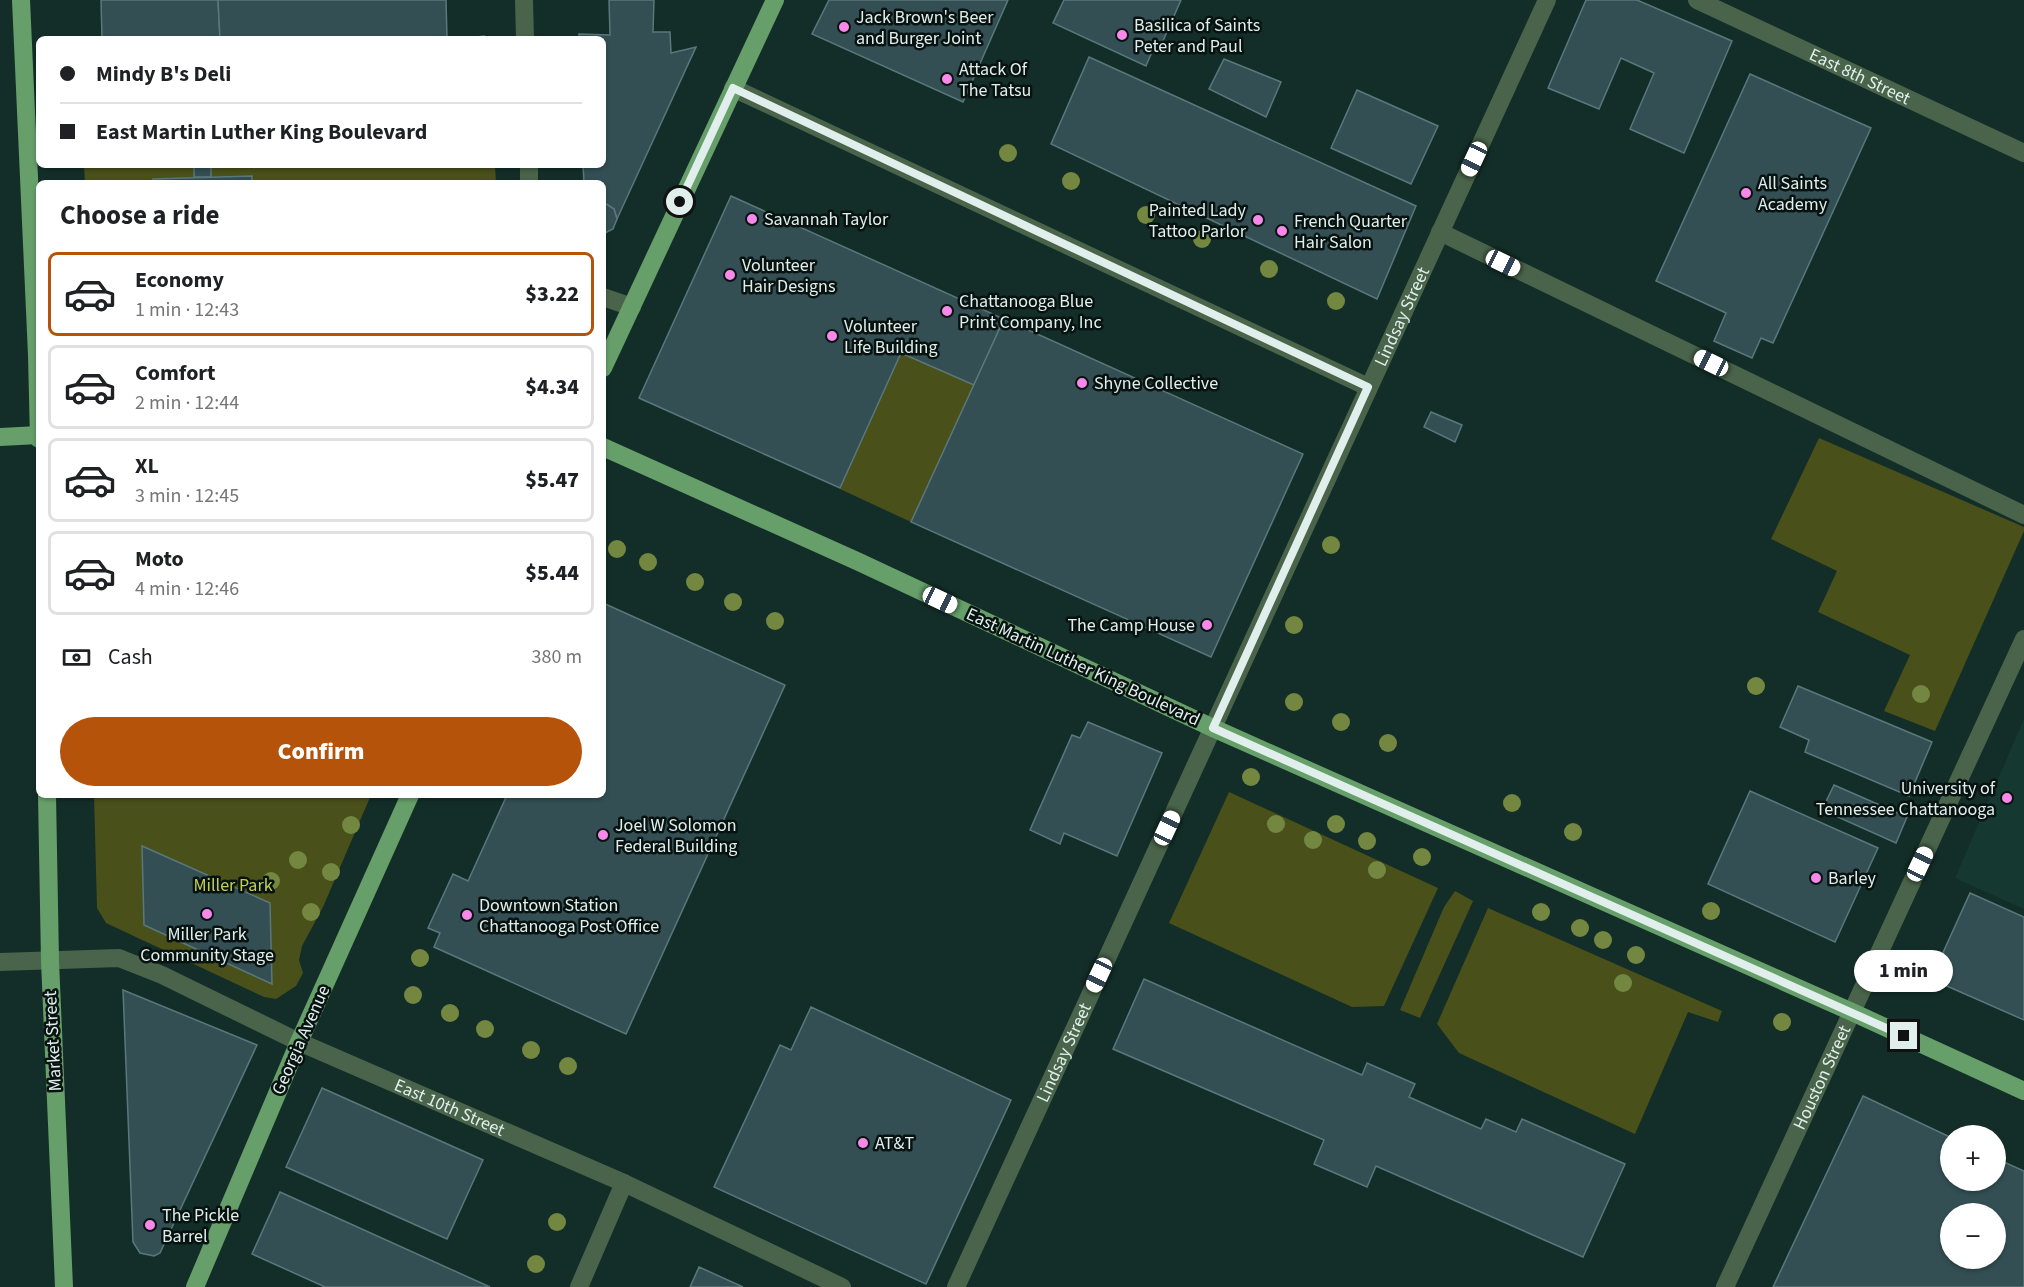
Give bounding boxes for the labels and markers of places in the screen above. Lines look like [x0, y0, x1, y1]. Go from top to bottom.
place label: Jack Brown's Beer and Burger Joint [856, 5, 994, 51]
place label: Basilica of Saints Peter and Paul [1134, 13, 1260, 59]
marker: Jack Brown's Beer and Burger Joint [837, 20, 851, 34]
marker: Basilica of Saints Peter and Paul [1115, 28, 1129, 42]
place label: Attack Of The Tatsu [959, 57, 1031, 103]
marker: Attack Of The Tatsu [940, 72, 954, 86]
place label: All Saints Academy [1758, 171, 1828, 217]
marker: All Saints Academy [1739, 186, 1753, 200]
place label: Painted Lady Tattoo Parlor [1149, 198, 1247, 244]
place label: Savannah Taylor [764, 207, 889, 232]
place label: French Quarter Hair Salon [1294, 209, 1408, 255]
marker: Savannah Taylor [745, 212, 759, 226]
marker: Painted Lady Tattoo Parlor [1251, 213, 1265, 227]
marker: French Quarter Hair Salon [1275, 224, 1289, 238]
place label: Volunteer Hair Designs [742, 253, 836, 299]
marker: Volunteer Hair Designs [723, 268, 737, 282]
place label: Chattanooga Blue Print Company, Inc [959, 289, 1102, 335]
marker: Chattanooga Blue Print Company, Inc [940, 304, 954, 318]
place label: Volunteer Life Building [844, 314, 938, 360]
marker: Volunteer Life Building [825, 329, 839, 343]
place label: Shyne Collective [1094, 371, 1218, 396]
marker: Shyne Collective [1075, 376, 1089, 390]
place label: The Camp House [1067, 613, 1195, 638]
marker: The Camp House [1200, 618, 1214, 632]
place label: University of Tennessee Chattanooga [1816, 776, 1996, 822]
marker: University of Tennessee Chattanooga [2000, 791, 2014, 805]
place label: Joel W Solomon Federal Building [615, 813, 737, 859]
marker: Joel W Solomon Federal Building [596, 828, 610, 842]
place label: Barley [1828, 866, 1877, 891]
marker: Barley [1809, 871, 1823, 885]
place label: Downtown Station Chattanooga Post Office [479, 893, 659, 939]
marker: Miller Park Community Stage [200, 907, 214, 921]
marker: Downtown Station Chattanooga Post Office [460, 908, 474, 922]
place label: Miller Park Community Stage [140, 922, 274, 968]
place label: AT&T [875, 1131, 914, 1156]
marker: AT&T [856, 1136, 870, 1150]
place label: The Pickle Barrel [162, 1203, 239, 1249]
marker: The Pickle Barrel [143, 1218, 157, 1232]

